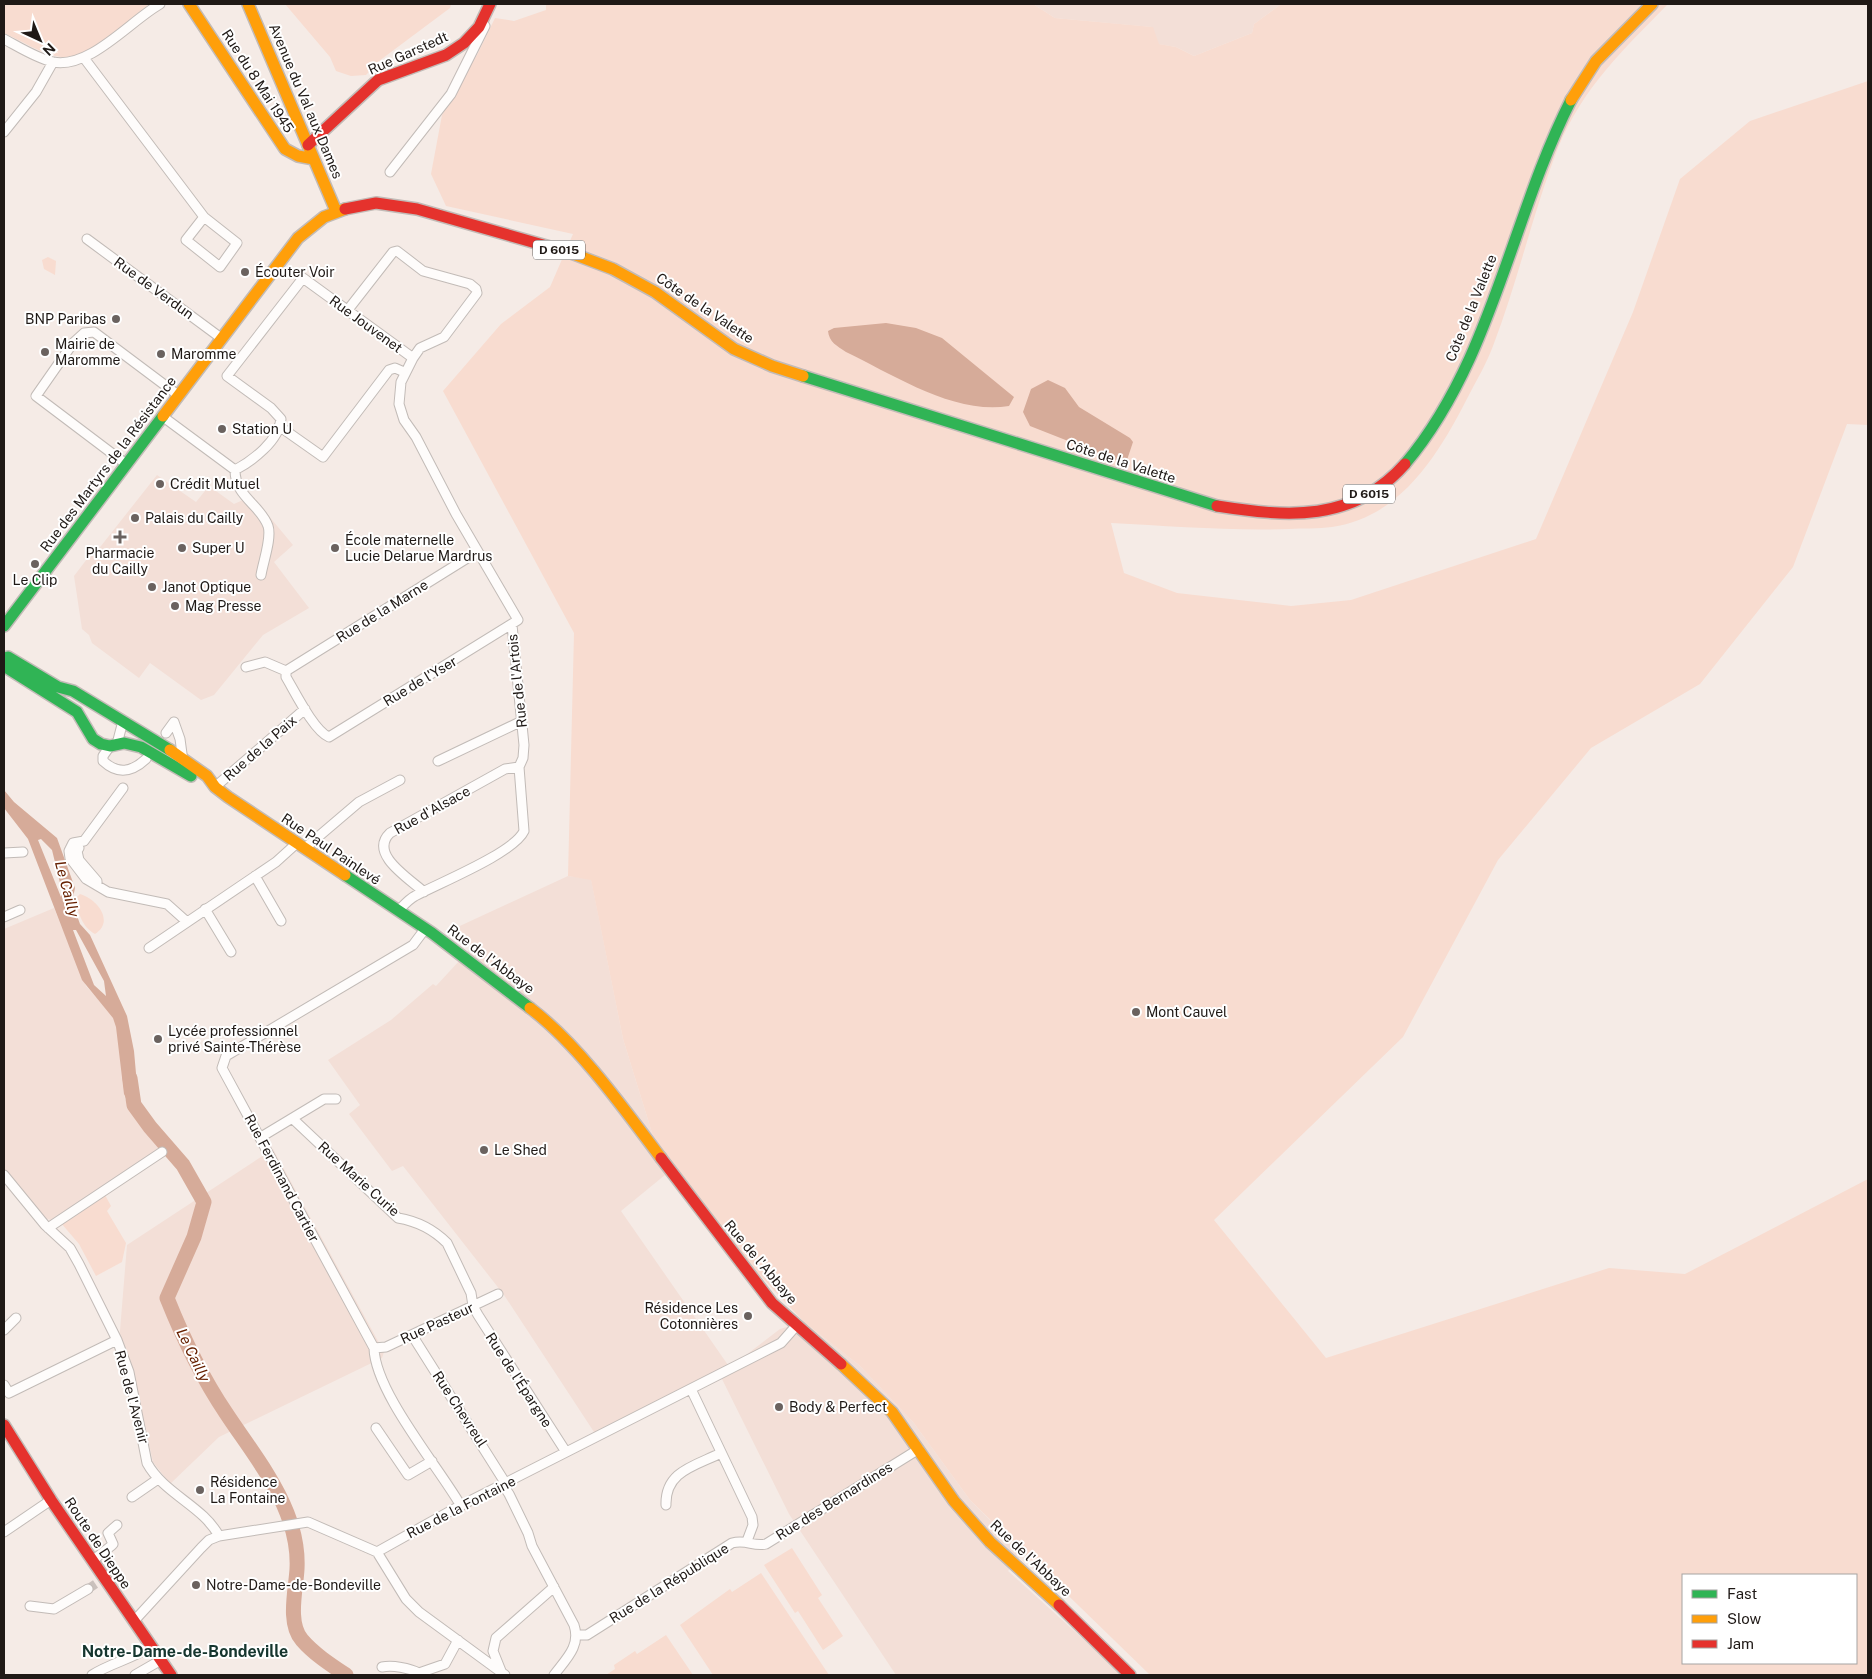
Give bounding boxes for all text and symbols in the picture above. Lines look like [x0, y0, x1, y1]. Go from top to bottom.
north arrow [15, 15, 65, 65]
street label: Avenue du Val aux Dames [266, 21, 346, 181]
street label: Rue du 8 Mai 1945 [219, 26, 297, 136]
street label: Rue Garstedt [365, 28, 451, 78]
text: N [40, 40, 59, 59]
road number: D 6015 [533, 240, 585, 260]
street label: Côte de la Valette [1442, 252, 1500, 364]
street label: Rue de Verdun [111, 254, 197, 322]
place label: Écouter Voir [255, 263, 335, 280]
marker: Écouter Voir [239, 266, 251, 278]
street label: Côte de la Valette [653, 269, 757, 347]
street label: Rue Jouvenet [326, 292, 406, 356]
place label: BNP Paribas [25, 311, 106, 327]
marker: BNP Paribas [110, 313, 122, 325]
place label: Mairie de Maromme [55, 336, 121, 368]
marker: Mairie de Maromme [39, 346, 51, 358]
place label: Maromme [171, 346, 237, 362]
marker: Maromme [155, 348, 167, 360]
street label: Rue des Martyrs de la Résistance [37, 373, 179, 555]
place label: Station U [232, 421, 292, 437]
marker: Station U [216, 423, 228, 435]
street label: Côte de la Valette [1064, 436, 1178, 486]
place label: Crédit Mutuel [170, 476, 260, 492]
marker: Crédit Mutuel [154, 478, 166, 490]
road number: D 6015 [1343, 484, 1395, 504]
place label: Palais du Cailly [145, 510, 244, 526]
marker: Palais du Cailly [129, 512, 141, 524]
marker: Pharmacie du Cailly [114, 531, 126, 543]
place label: École maternelle Lucie Delarue Mardrus [345, 531, 492, 564]
place label: Super U [192, 540, 245, 556]
marker: Super U [176, 542, 188, 554]
marker: École maternelle Lucie Delarue Mardrus [329, 542, 341, 554]
place label: Pharmacie du Cailly [86, 545, 155, 577]
marker: Le Clip [29, 558, 41, 570]
place label: Le Clip [13, 572, 57, 588]
street label: Rue de la Marne [333, 576, 431, 646]
place label: Janot Optique [162, 579, 251, 595]
marker: Janot Optique [146, 581, 158, 593]
place label: Mag Presse [185, 598, 262, 614]
marker: Mag Presse [169, 600, 181, 612]
street label: Rue de l'Artois [504, 633, 530, 729]
street label: Rue de l'Yser [380, 653, 460, 709]
street label: Rue de la Paix [220, 712, 300, 784]
street label: Rue d'Alsace [391, 782, 473, 837]
street label: Rue Paul Painlevé [279, 810, 384, 888]
water label: Le Cailly [52, 859, 83, 919]
street label: Rue de l'Abbaye [444, 921, 538, 997]
place label: Mont Cauvel [1146, 1004, 1227, 1020]
marker: Mont Cauvel [1130, 1006, 1142, 1018]
place label: Lycée professionnel privé Sainte-Thérèse [168, 1023, 301, 1055]
marker: Lycée professionnel privé Sainte-Thérèse [152, 1033, 164, 1045]
street label: Rue Ferdinand Cartier [241, 1111, 323, 1245]
street label: Rue Marie Curie [315, 1138, 403, 1220]
place label: Le Shed [494, 1142, 547, 1158]
marker: Le Shed [478, 1144, 490, 1156]
street label: Rue de l'Abbaye [721, 1217, 801, 1307]
street label: Rue Pasteur [398, 1299, 476, 1347]
place label: Résidence Les Cotonnières [644, 1300, 738, 1332]
marker: Résidence Les Cotonnières [742, 1310, 754, 1322]
water label: Le Cailly [173, 1325, 214, 1385]
street label: Rue de l'Épargne [482, 1329, 556, 1430]
street label: Rue de l'Avenir [112, 1348, 152, 1446]
street label: Rue Chevreul [430, 1368, 490, 1450]
place label: Body & Perfect [789, 1399, 887, 1415]
marker: Body & Perfect [773, 1401, 785, 1413]
street label: Rue des Bernardines [773, 1459, 895, 1543]
street label: Rue de la Fontaine [404, 1473, 518, 1541]
place label: Résidence La Fontaine [210, 1474, 286, 1506]
marker: Résidence La Fontaine [194, 1484, 206, 1496]
street label: Route de Dieppe [61, 1494, 135, 1592]
street label: Rue de l'Abbaye [987, 1516, 1075, 1600]
street label: Rue de la République [606, 1540, 732, 1626]
legend [1682, 1574, 1857, 1664]
place label: Notre-Dame-de-Bondeville [206, 1577, 381, 1593]
marker: Notre-Dame-de-Bondeville [190, 1579, 202, 1591]
text: Fast [1727, 1585, 1757, 1602]
text: Slow [1727, 1610, 1762, 1627]
text: Jam [1727, 1635, 1754, 1652]
district label: Notre-Dame-de-Bondeville [82, 1642, 288, 1661]

